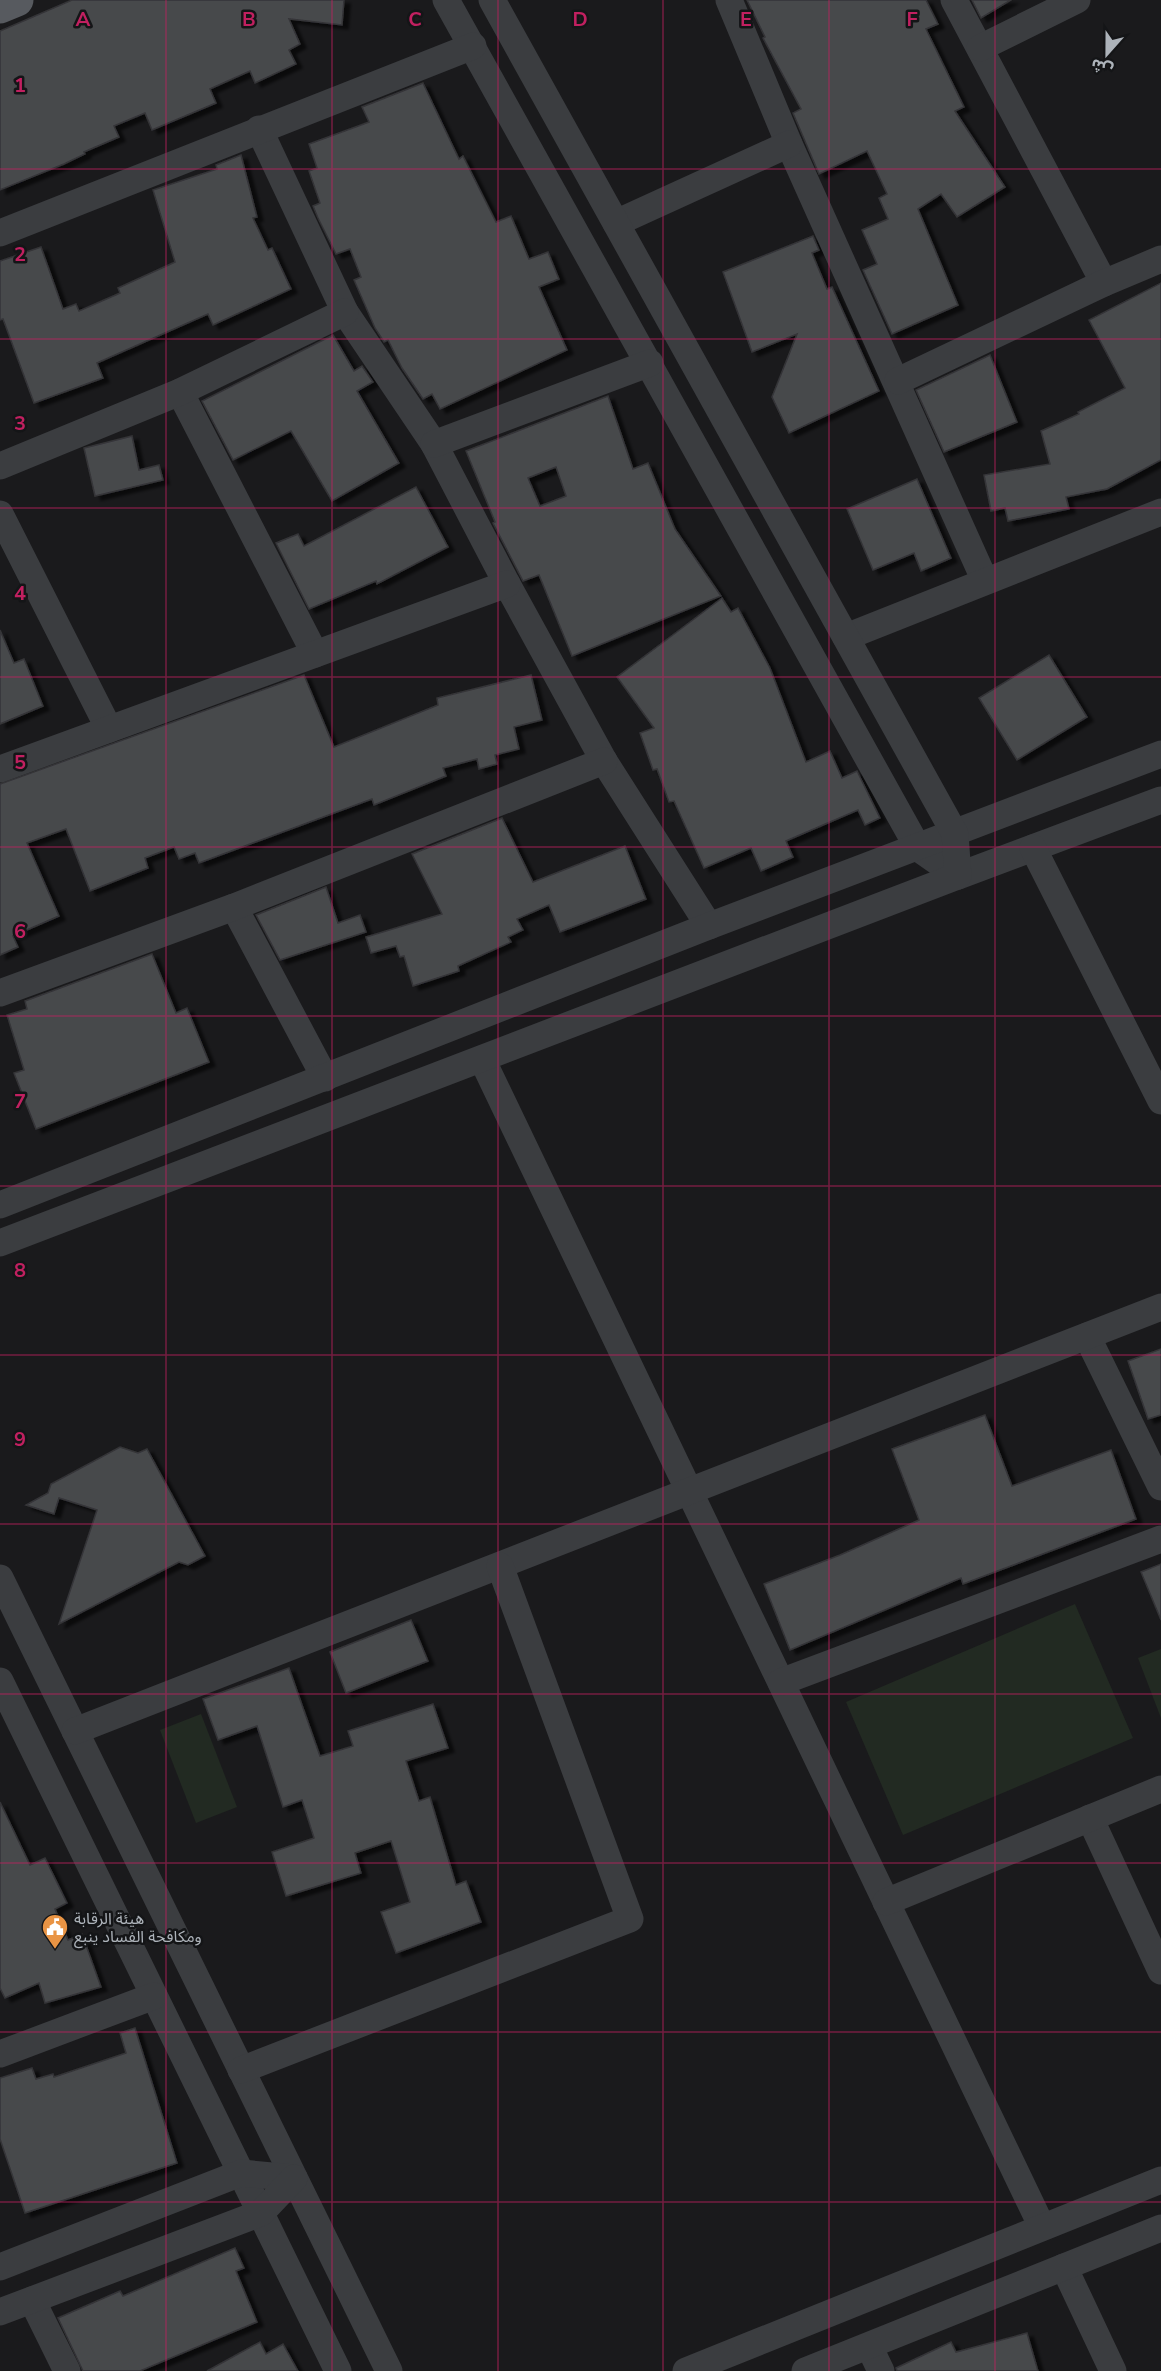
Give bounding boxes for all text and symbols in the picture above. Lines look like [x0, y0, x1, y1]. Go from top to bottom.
text: A [76, 6, 91, 33]
text: B [242, 6, 256, 33]
text: C [408, 6, 422, 33]
text: D [572, 6, 588, 33]
text: E [740, 6, 752, 33]
text: F [906, 6, 918, 33]
north arrow [1077, 24, 1137, 84]
text: ش [1088, 53, 1116, 81]
text: 1 [14, 72, 26, 99]
text: 2 [14, 241, 26, 268]
text: 3 [14, 410, 26, 437]
text: 4 [14, 580, 26, 607]
text: 5 [14, 749, 26, 776]
text: 6 [14, 918, 26, 945]
text: 7 [14, 1088, 26, 1115]
text: 8 [14, 1257, 26, 1284]
text: 9 [14, 1426, 26, 1453]
place label: هيئة الرقابة ومكافحة الفساد ينبع [74, 1908, 202, 1949]
public building icon: هيئة الرقابة ومكافحة الفساد ينبع [40, 1912, 70, 1950]

